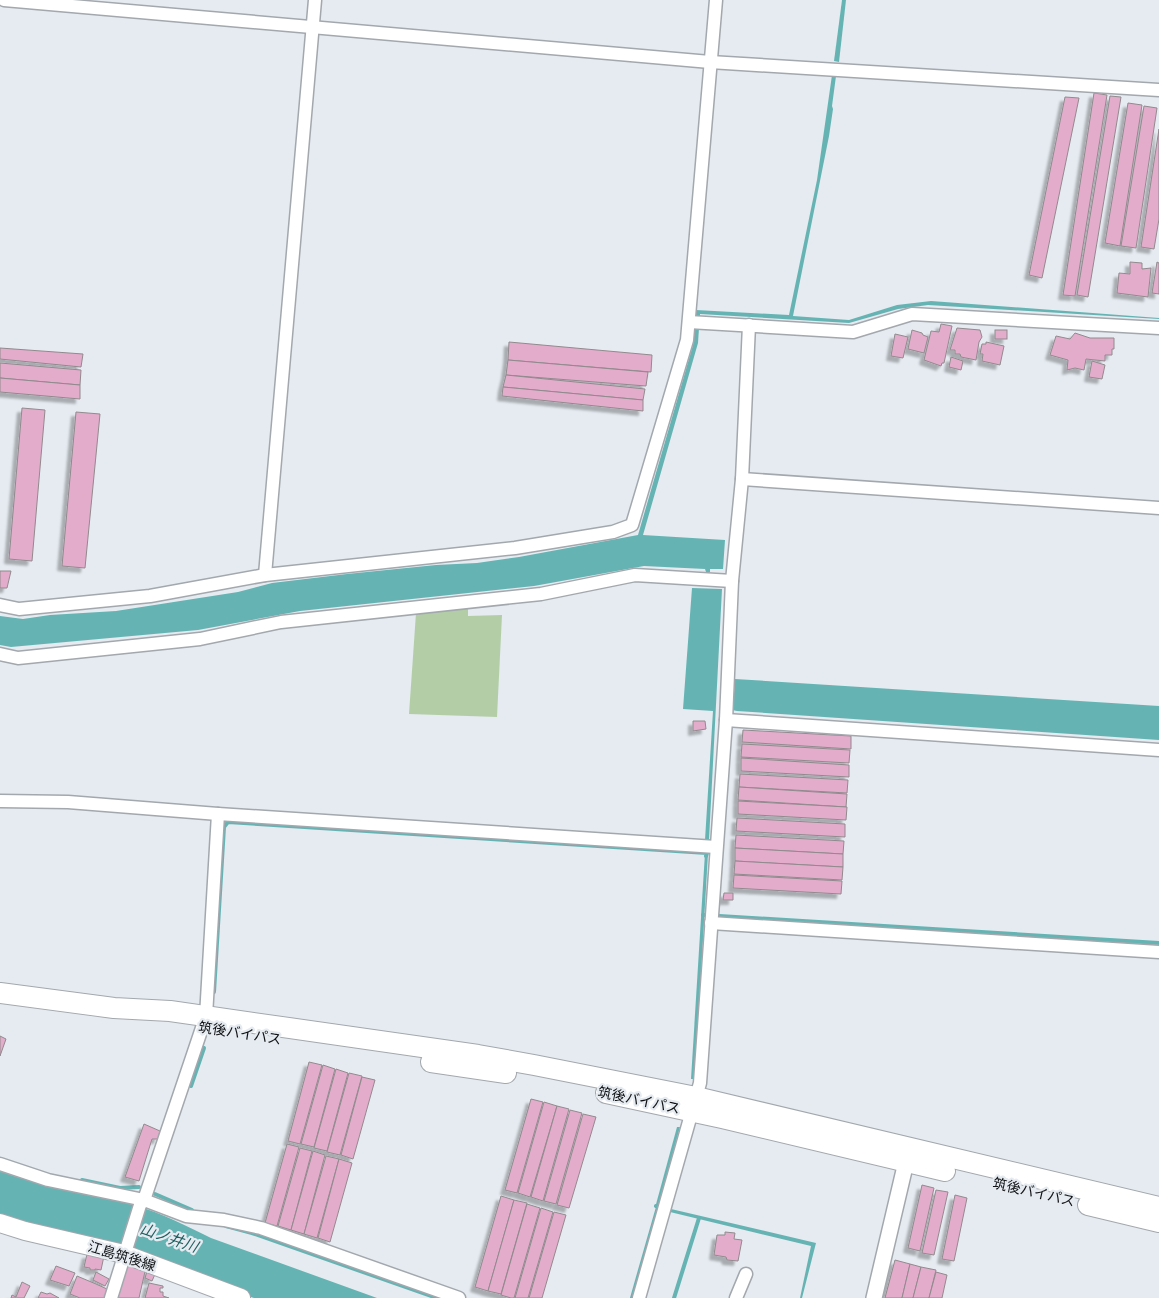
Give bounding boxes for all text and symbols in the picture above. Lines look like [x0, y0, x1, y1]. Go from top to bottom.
street label: 筑後バイパス [197, 1018, 283, 1048]
street label: 筑後バイパス [596, 1082, 682, 1118]
street label: 筑後バイパス [991, 1174, 1077, 1210]
water label: 山ノ井川 [138, 1219, 203, 1257]
street label: 江島筑後線 [86, 1237, 158, 1275]

